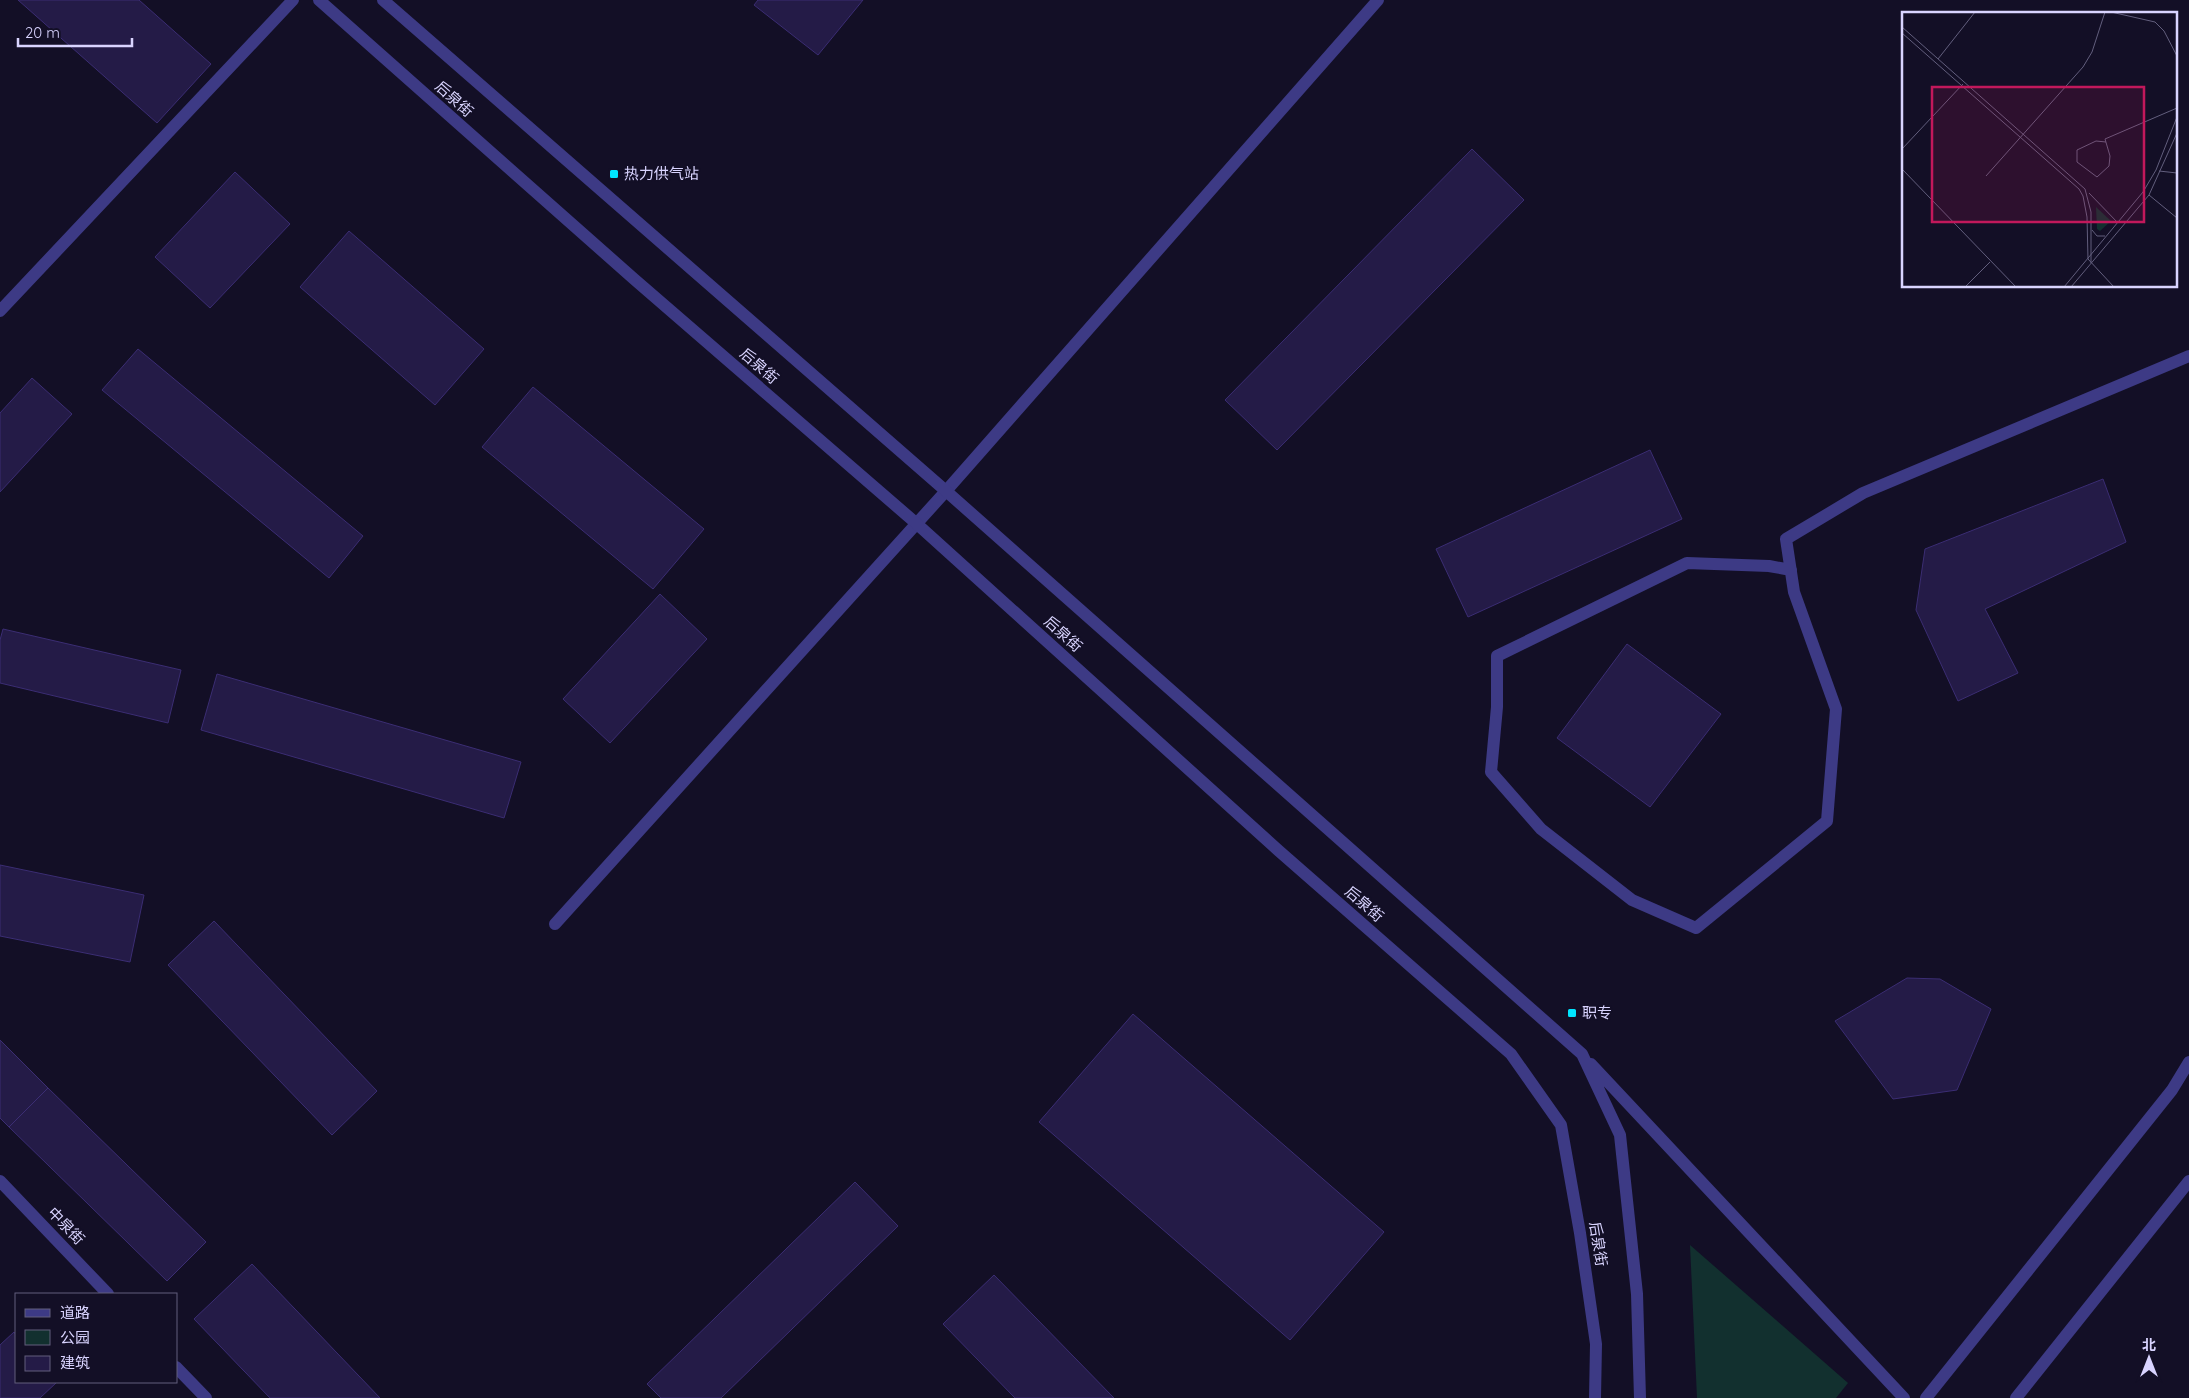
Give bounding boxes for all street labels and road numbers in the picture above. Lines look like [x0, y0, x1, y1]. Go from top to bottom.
street label: 后泉街 [431, 77, 477, 121]
street label: 后泉街 [736, 344, 783, 388]
street label: 后泉街 [1040, 612, 1086, 656]
street label: 后泉街 [1341, 882, 1388, 926]
street label: 中泉街 [44, 1203, 89, 1248]
street label: 后泉街 [1586, 1220, 1611, 1268]

